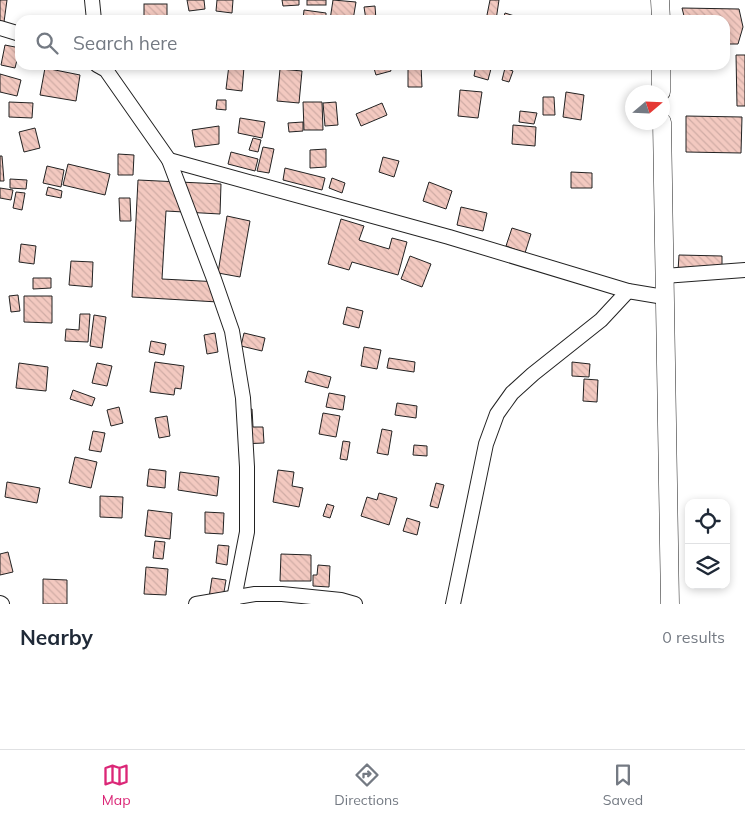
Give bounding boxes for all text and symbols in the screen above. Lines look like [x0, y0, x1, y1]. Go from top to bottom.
search box [15, 15, 730, 70]
icon: search [33, 29, 61, 57]
text: Search here [73, 31, 177, 55]
north arrow [625, 85, 670, 130]
map controls [685, 499, 730, 589]
button: locate [685, 499, 730, 544]
button: layers [685, 544, 730, 589]
text: Nearby [20, 624, 93, 650]
text: 0 results [662, 627, 725, 647]
tab: Map [102, 761, 131, 809]
tab: Directions [334, 761, 399, 809]
tab: Saved [603, 761, 643, 809]

